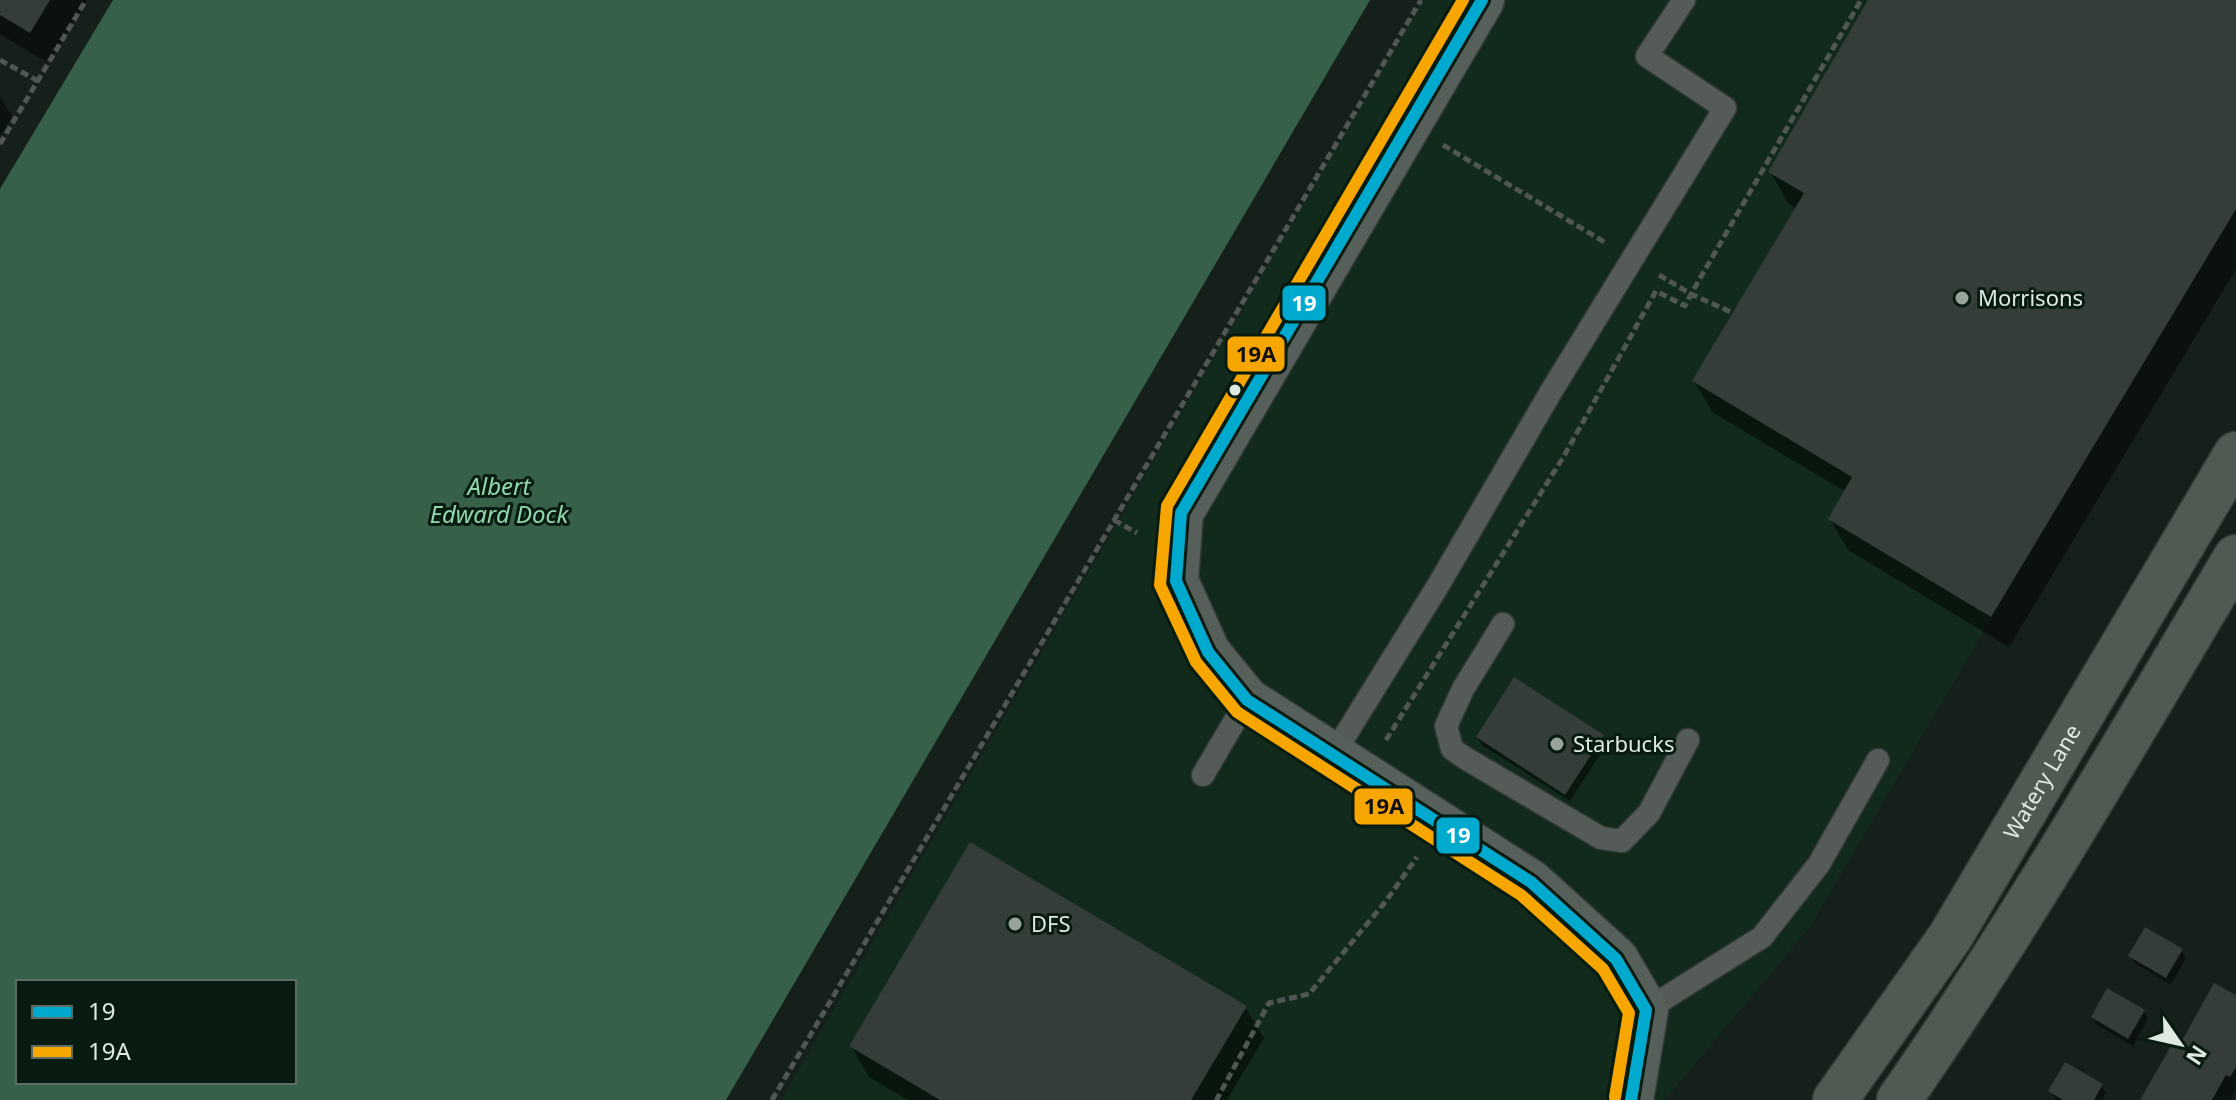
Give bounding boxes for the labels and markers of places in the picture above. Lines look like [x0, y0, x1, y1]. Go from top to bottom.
place label: Morrisons [1978, 282, 2083, 312]
marker: Morrisons [1953, 289, 1971, 307]
unlabelled marker [1227, 382, 1243, 398]
place label: Starbucks [1573, 728, 1674, 758]
marker: Starbucks [1548, 735, 1566, 753]
place label: DFS [1031, 908, 1071, 938]
marker: DFS [1006, 915, 1024, 933]

